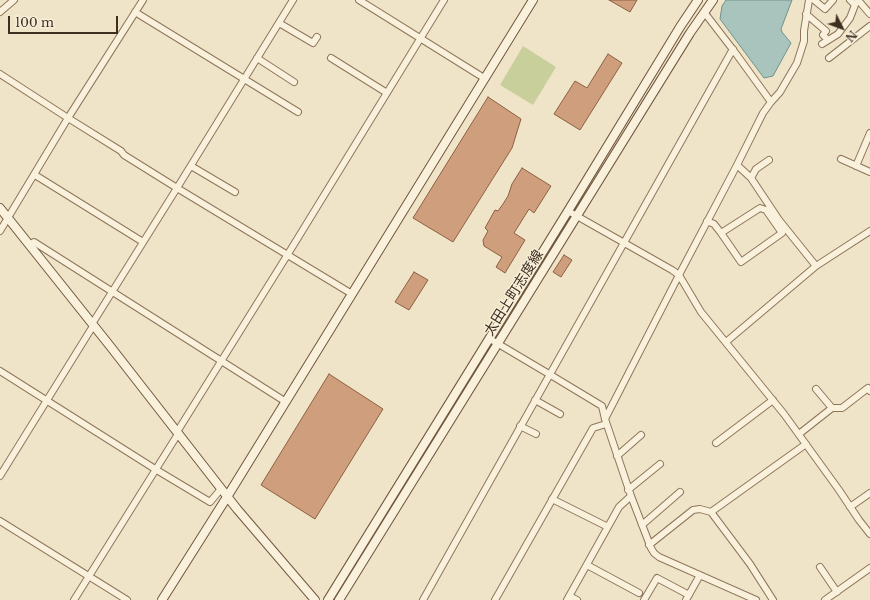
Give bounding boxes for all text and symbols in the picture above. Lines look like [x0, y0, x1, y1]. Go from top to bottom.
scale bar [10, 8, 120, 34]
north arrow [822, 8, 862, 48]
text: 100 m [15, 15, 54, 30]
text: N [842, 28, 860, 45]
street label: 太田上町志度線 [481, 247, 547, 339]

